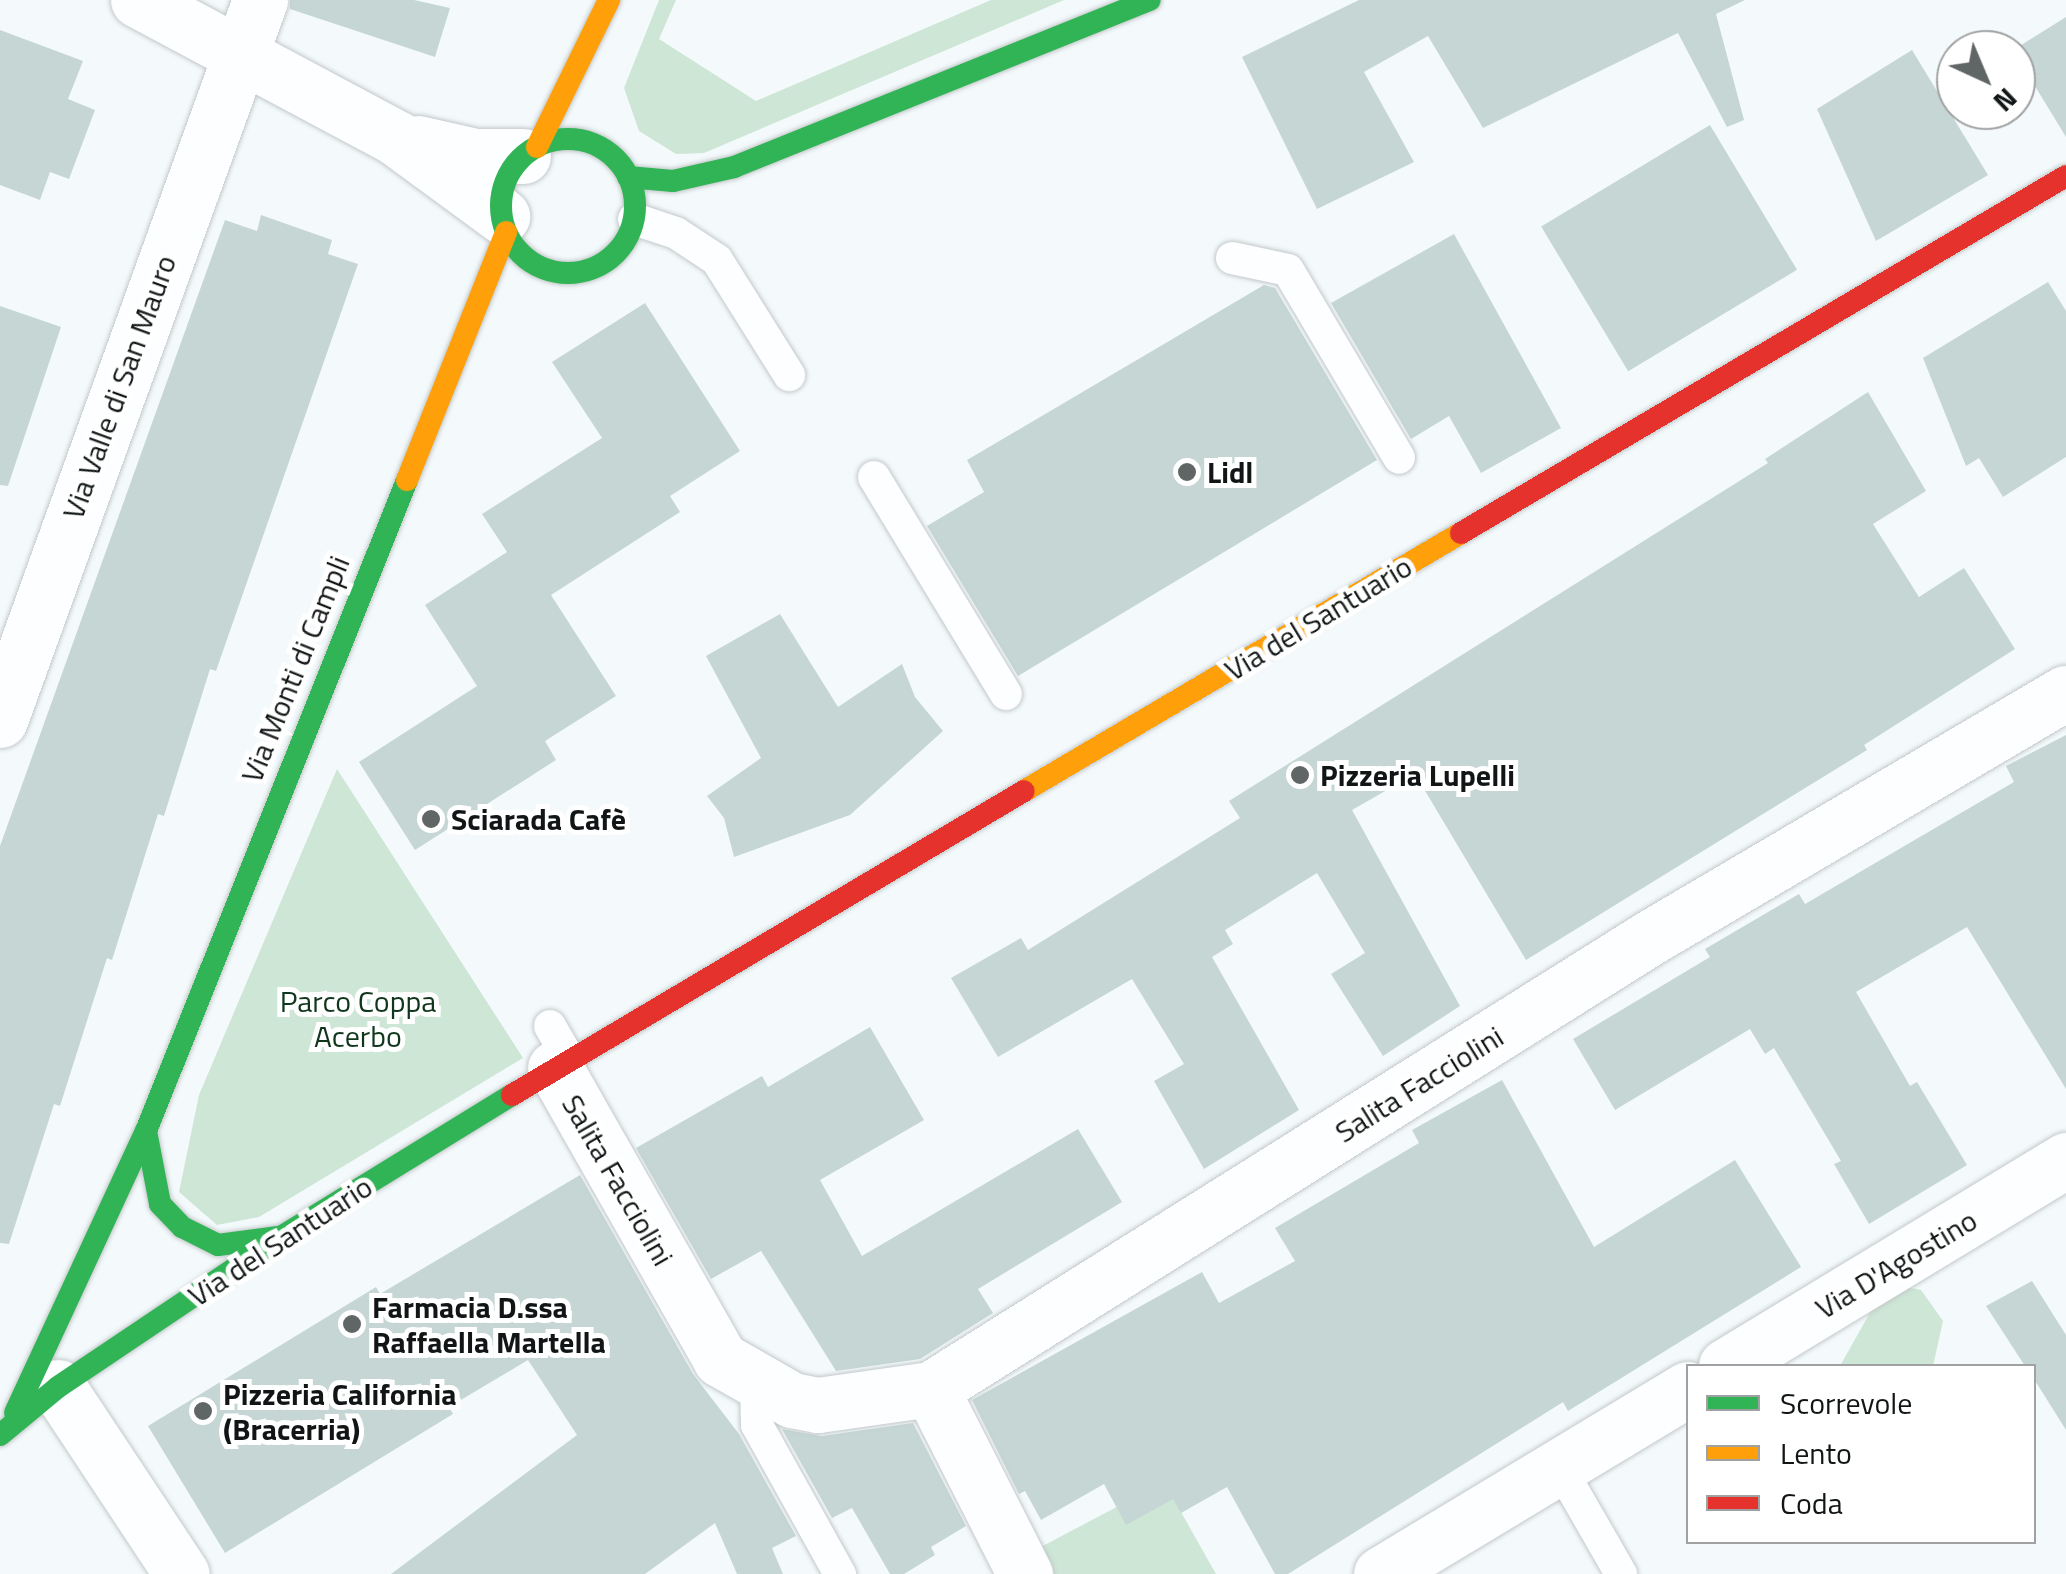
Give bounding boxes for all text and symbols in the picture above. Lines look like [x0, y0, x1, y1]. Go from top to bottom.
north arrow [1936, 30, 2036, 130]
text: N [1984, 78, 2028, 123]
street label: Via Valle di San Mauro [55, 250, 183, 524]
place label: Lidl [1207, 454, 1253, 490]
marker: Lidl [1176, 461, 1198, 483]
street label: Via del Santuario [1218, 548, 1418, 688]
street label: Via Monti di Campli [233, 551, 357, 787]
place label: Pizzeria Lupelli [1320, 757, 1515, 793]
marker: Pizzeria Lupelli [1289, 764, 1311, 786]
place label: Sciarada Cafè [451, 801, 626, 837]
marker: Sciarada Cafè [420, 808, 442, 830]
park label: Parco Coppa Acerbo [280, 983, 436, 1054]
street label: Salita Facciolini [1328, 1018, 1510, 1150]
street label: Salita Facciolini [555, 1088, 681, 1272]
street label: Via del Santuario [181, 1168, 379, 1314]
street label: Via D'Agostino [1809, 1202, 1983, 1326]
place label: Farmacia D.ssa Raffaella Martella [372, 1289, 606, 1360]
marker: Farmacia D.ssa Raffaella Martella [341, 1313, 363, 1335]
legend [1686, 1364, 2036, 1544]
place label: Pizzeria California (Bracerria) [223, 1376, 457, 1446]
text: Scorrevole [1780, 1380, 1912, 1426]
marker: Pizzeria California (Bracerria) [192, 1400, 214, 1422]
text: Lento [1780, 1430, 1852, 1476]
text: Coda [1780, 1480, 1843, 1526]

